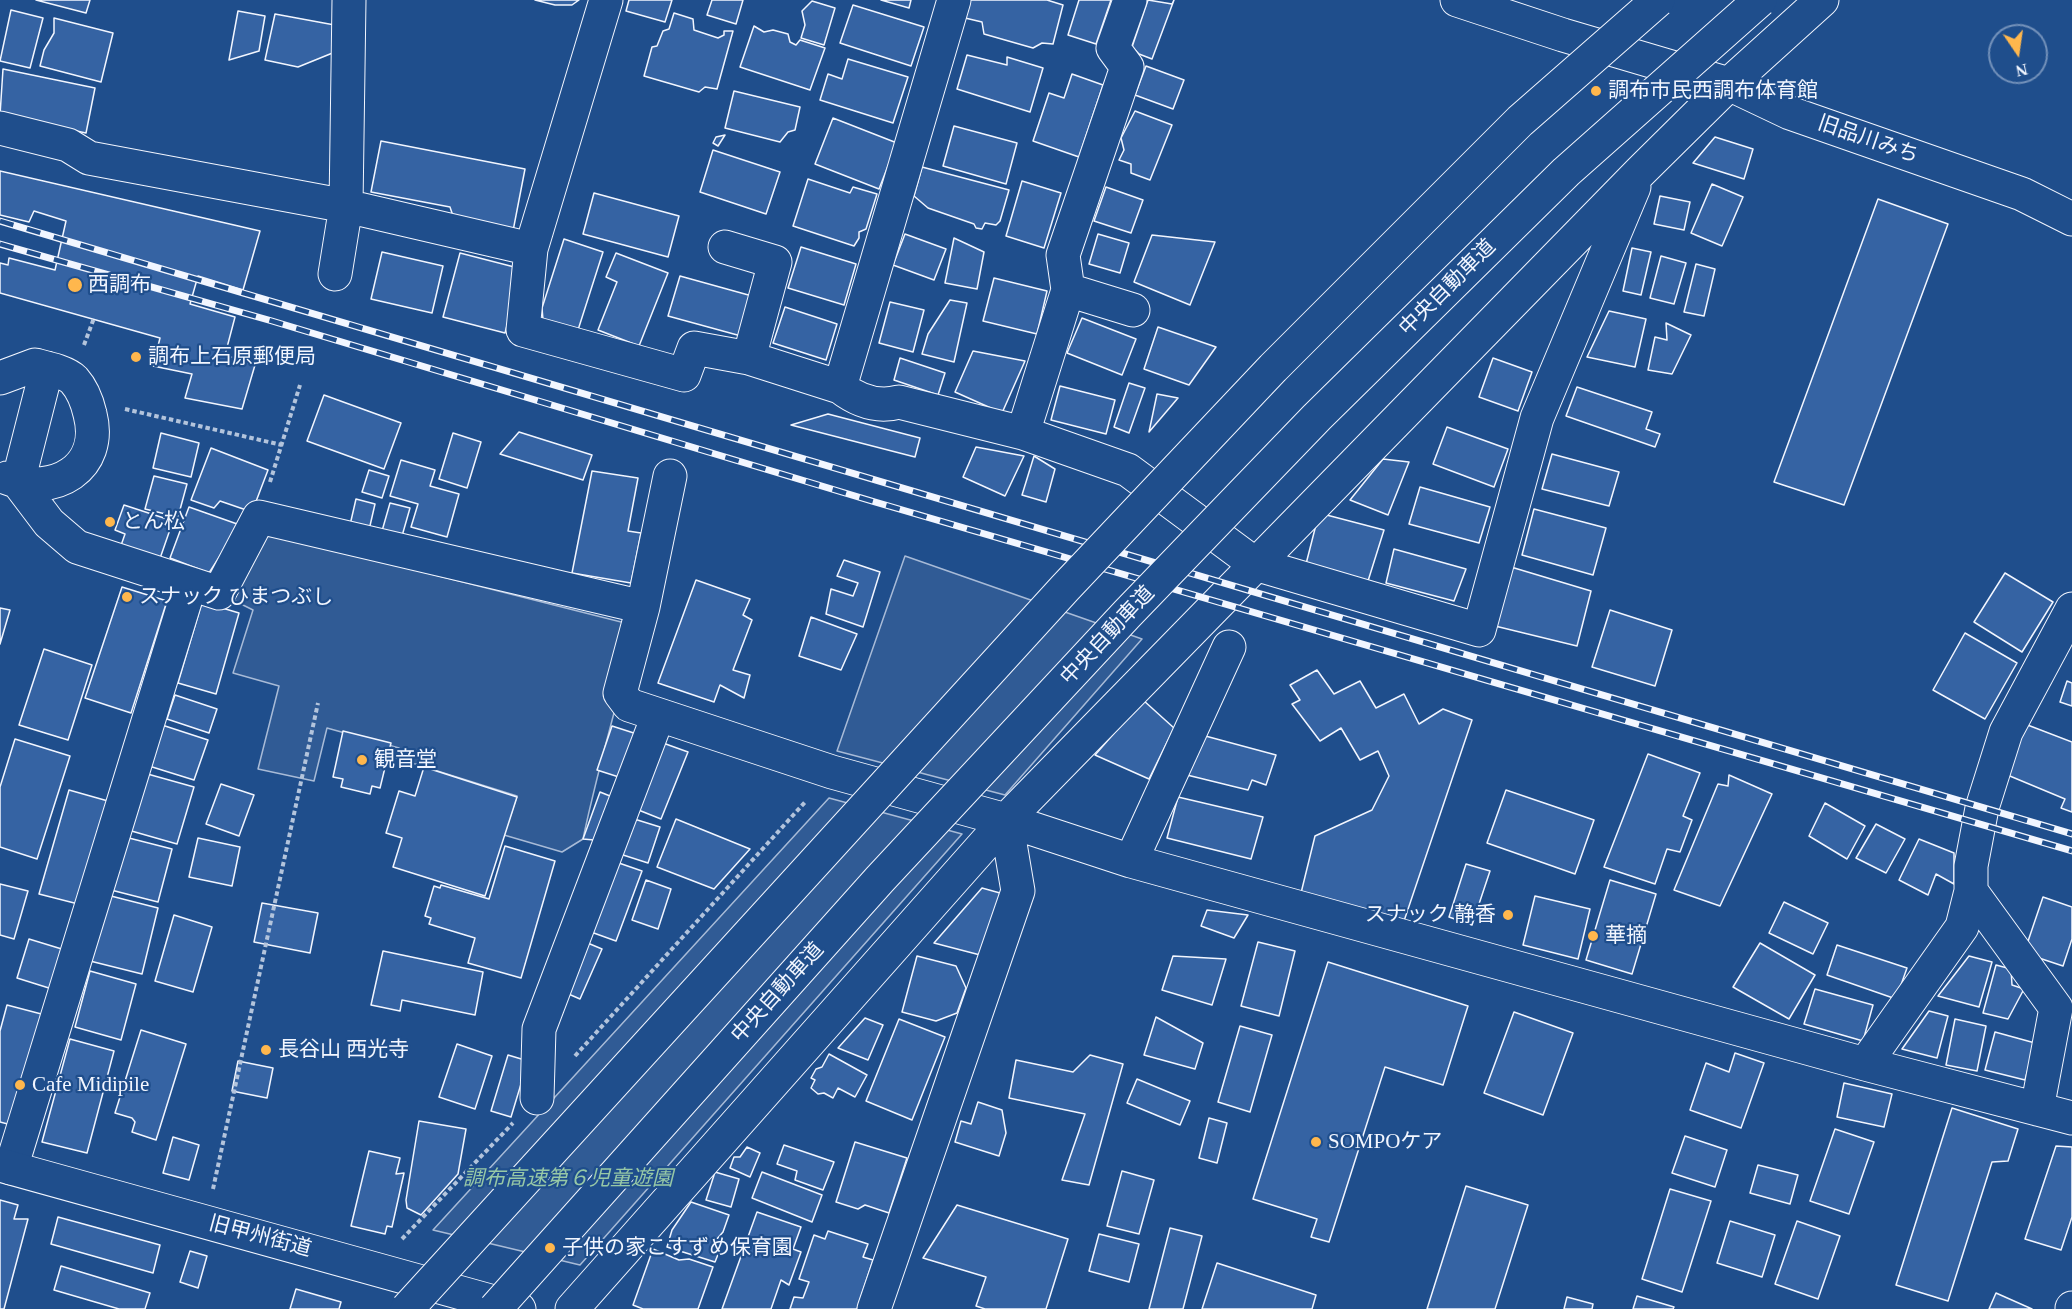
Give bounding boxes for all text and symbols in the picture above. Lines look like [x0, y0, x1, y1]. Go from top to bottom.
north arrow [1988, 24, 2048, 84]
text: N [2014, 60, 2029, 80]
place label: 調布市民西調布体育館 [1608, 78, 1818, 104]
marker: 調布市民西調布体育館 [1589, 84, 1603, 98]
street label: 旧品川みち [1814, 111, 1922, 169]
street label: 中央自動車道 [1395, 235, 1501, 341]
place label: 西調布 [88, 272, 151, 298]
marker: 西調布 [66, 276, 84, 294]
place label: 調布上石原郵便局 [148, 344, 316, 370]
marker: 調布上石原郵便局 [129, 350, 143, 364]
place label: とん松 [122, 509, 185, 535]
marker: とん松 [103, 515, 117, 529]
street label: 中央自動車道 [1056, 581, 1160, 691]
place label: スナック ひまつぶし [139, 584, 333, 610]
marker: スナック ひまつぶし [120, 590, 134, 604]
place label: 観音堂 [374, 747, 437, 773]
marker: 観音堂 [355, 753, 369, 767]
place label: スナック 静香 [1365, 902, 1496, 928]
marker: スナック 静香 [1501, 908, 1515, 922]
place label: 華摘 [1605, 923, 1647, 949]
marker: 華摘 [1586, 929, 1600, 943]
street label: 中央自動車道 [726, 938, 830, 1048]
place label: 長谷山 西光寺 [278, 1037, 409, 1063]
marker: 長谷山 西光寺 [259, 1043, 273, 1057]
place label: Cafe Midipile [32, 1072, 149, 1098]
marker: Cafe Midipile [13, 1078, 27, 1092]
place label: SOMPOケア [1328, 1129, 1442, 1155]
marker: SOMPOケア [1309, 1135, 1323, 1149]
park label: 調布高速第６児童遊園 [463, 1166, 673, 1192]
street label: 旧甲州街道 [206, 1211, 314, 1263]
place label: 子供の家こすずめ保育園 [562, 1235, 793, 1261]
marker: 子供の家こすずめ保育園 [543, 1241, 557, 1255]

